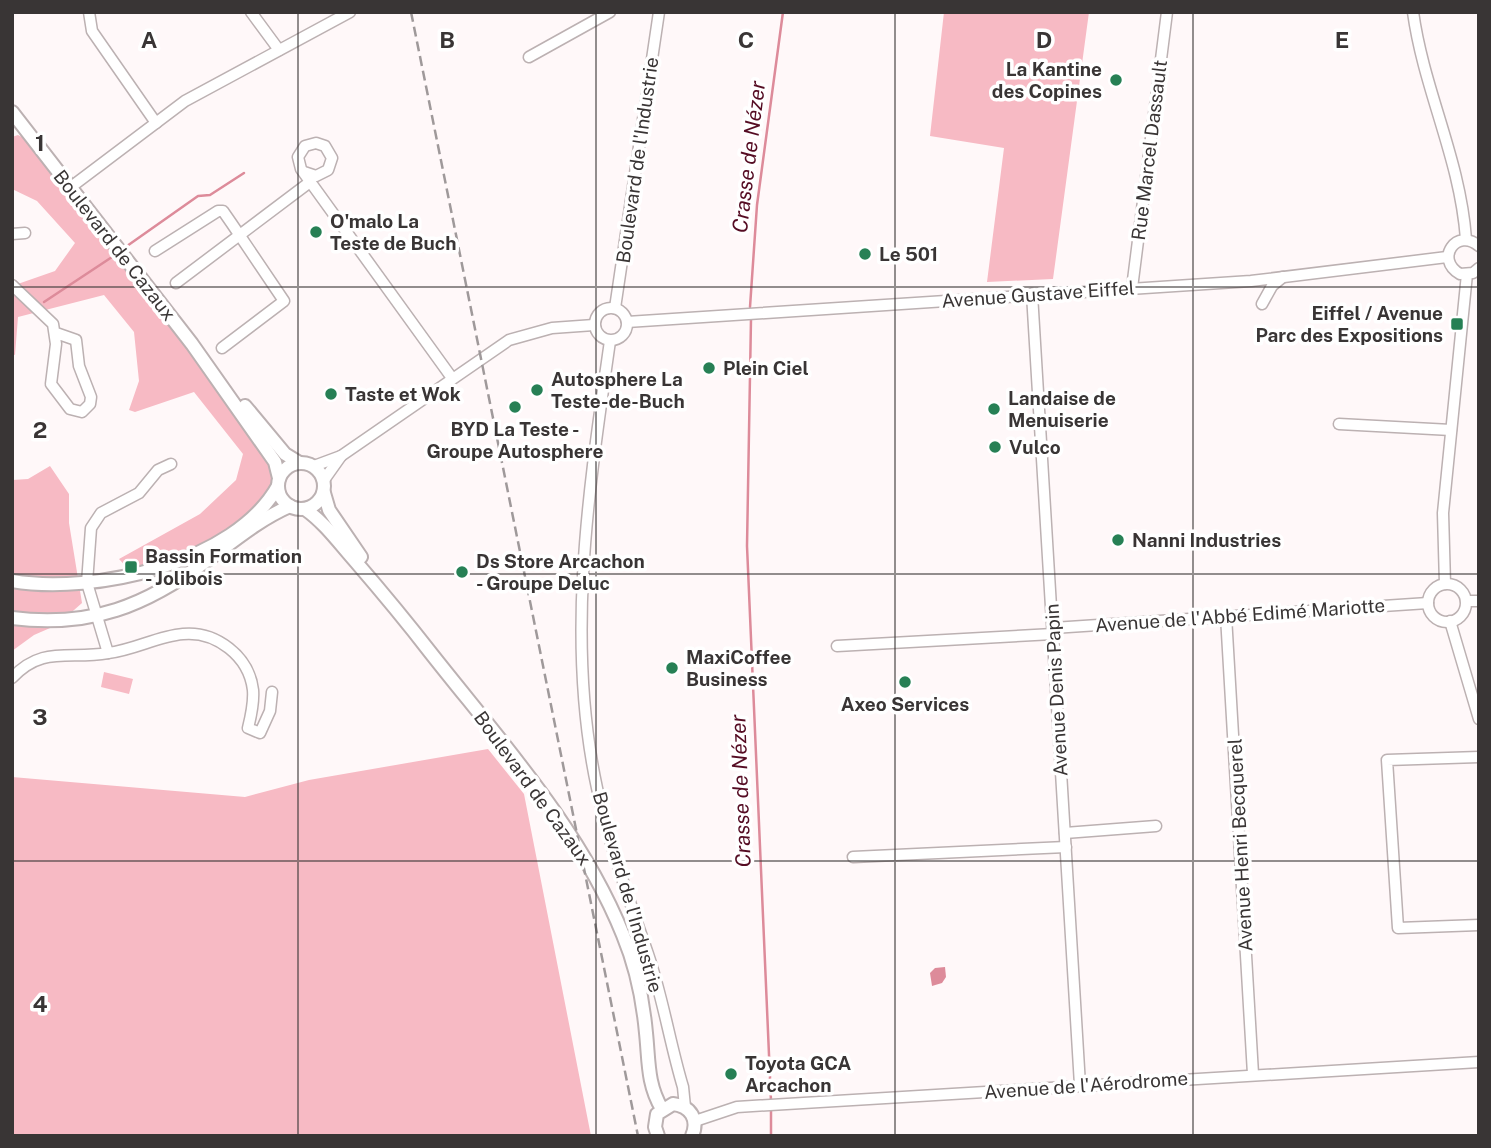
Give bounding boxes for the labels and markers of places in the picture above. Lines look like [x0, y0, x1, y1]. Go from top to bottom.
place label: La Kantine des Copines [992, 58, 1102, 102]
marker: La Kantine des Copines [1108, 72, 1124, 88]
place label: O'malo La Teste de Buch [330, 210, 456, 254]
marker: O'malo La Teste de Buch [308, 224, 324, 240]
place label: Le 501 [879, 243, 938, 265]
marker: Le 501 [857, 246, 873, 262]
place label: Eiffel / Avenue Parc des Expositions [1255, 302, 1443, 346]
marker: Eiffel / Avenue Parc des Expositions [1449, 316, 1465, 332]
place label: Plein Ciel [723, 357, 809, 379]
marker: Plein Ciel [701, 360, 717, 376]
place label: Autosphere La Teste-de-Buch [551, 368, 685, 412]
marker: Autosphere La Teste-de-Buch [529, 382, 545, 398]
place label: Taste et Wok [345, 383, 461, 405]
marker: Taste et Wok [323, 386, 339, 402]
place label: Landaise de Menuiserie [1008, 387, 1116, 431]
marker: BYD La Teste - Groupe Autosphere [507, 399, 523, 415]
marker: Landaise de Menuiserie [986, 401, 1002, 417]
place label: BYD La Teste - Groupe Autosphere [426, 418, 604, 462]
place label: Vulco [1009, 436, 1061, 458]
marker: Vulco [987, 439, 1003, 455]
place label: Nanni Industries [1132, 529, 1281, 551]
marker: Nanni Industries [1110, 532, 1126, 548]
place label: Bassin Formation - Jolibois [145, 545, 302, 589]
place label: Ds Store Arcachon - Groupe Deluc [476, 550, 645, 594]
marker: Bassin Formation - Jolibois [123, 559, 139, 575]
marker: Ds Store Arcachon - Groupe Deluc [454, 564, 470, 580]
place label: MaxiCoffee Business [686, 646, 791, 690]
marker: MaxiCoffee Business [664, 660, 680, 676]
marker: Axeo Services [897, 674, 913, 690]
place label: Axeo Services [841, 693, 969, 715]
place label: Toyota GCA Arcachon [745, 1052, 852, 1096]
marker: Toyota GCA Arcachon [723, 1066, 739, 1082]

